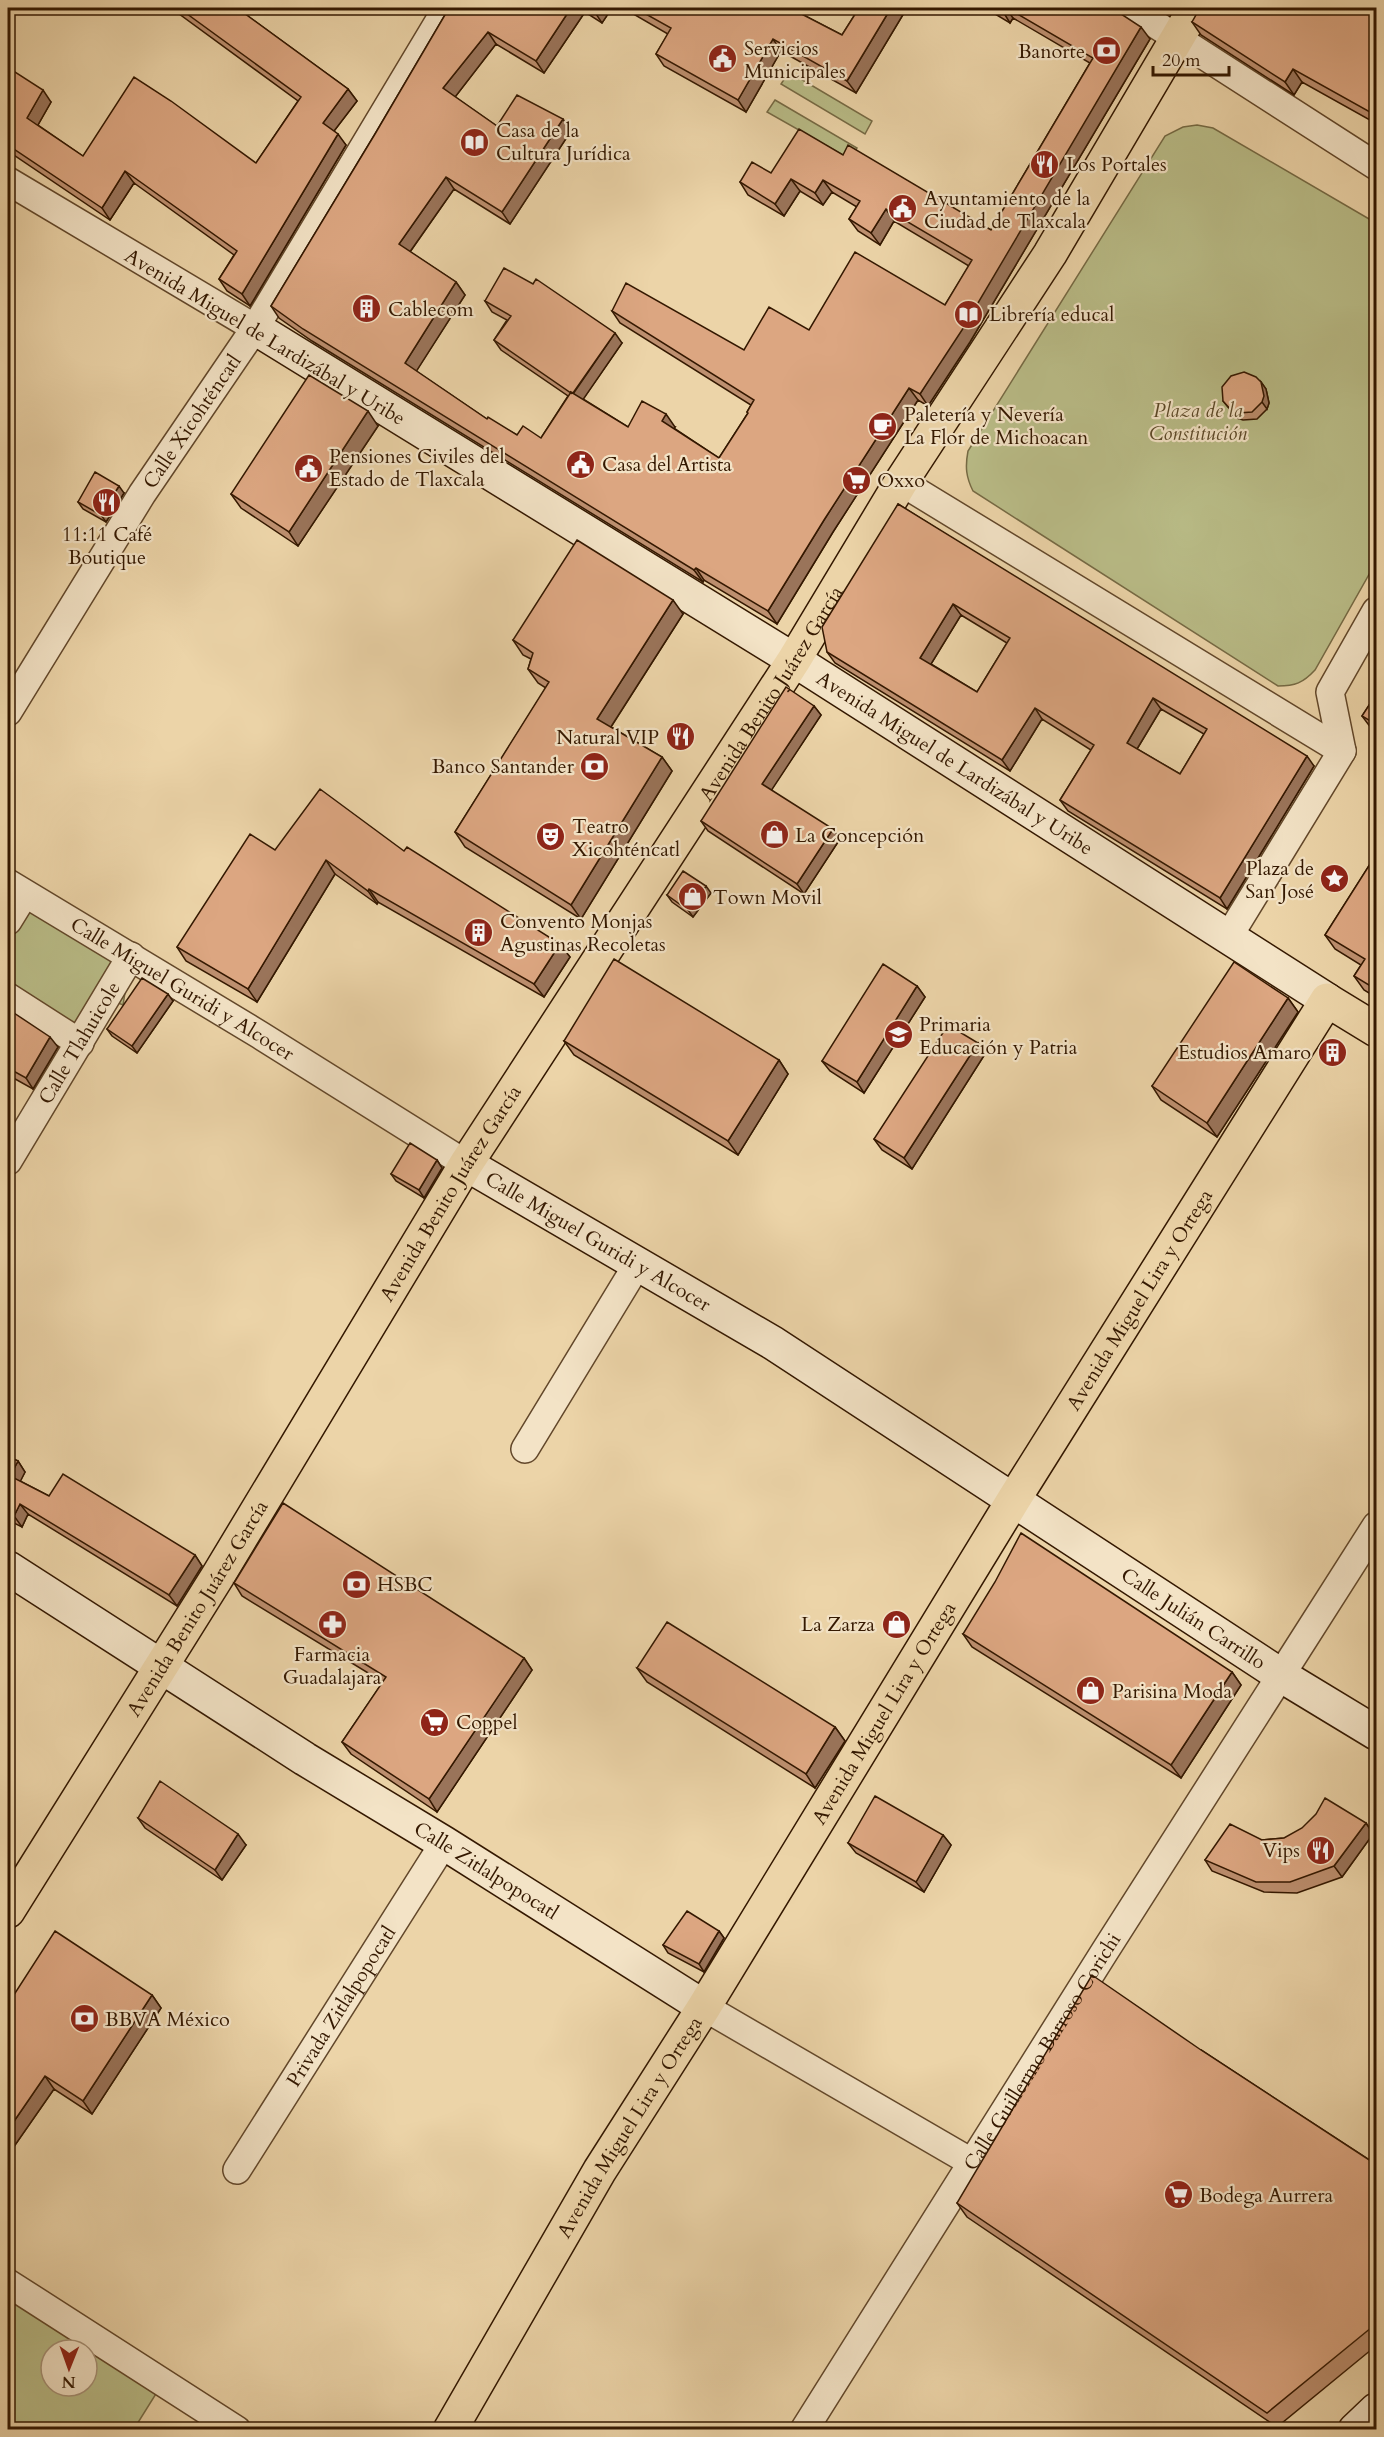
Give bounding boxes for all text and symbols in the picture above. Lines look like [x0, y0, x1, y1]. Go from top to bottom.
place label: Servicios Municipales [744, 35, 846, 85]
bank icon: Banorte [1090, 35, 1122, 67]
place label: Banorte [1018, 38, 1085, 65]
scale bar [1153, 39, 1230, 77]
public building icon: Servicios Municipales [707, 43, 739, 75]
text: 20 m [1162, 48, 1201, 73]
place label: Casa de la Cultura Jurídica [496, 117, 631, 167]
library icon: Casa de la Cultura Jurídica [459, 126, 491, 158]
restaurant icon: Los Portales [1029, 148, 1061, 180]
place label: Los Portales [1066, 151, 1167, 178]
place label: Ayuntamiento de la Ciudad de Tlaxcala [924, 185, 1091, 235]
public building icon: Ayuntamiento de la Ciudad de Tlaxcala [887, 193, 919, 225]
street label: Avenida Miguel de Lardizábal y Uribe [120, 242, 410, 432]
building icon: Cablecom [351, 293, 383, 325]
place label: Cablecom [388, 296, 474, 323]
library icon: Librería educal [952, 298, 984, 330]
place label: Librería educal [989, 301, 1114, 328]
street label: Calle Xicohténcatl [136, 349, 247, 494]
park label: Plaza de la Constitución [1149, 397, 1247, 447]
place label: Paletería y Nevería La Flor de Michoacan [904, 401, 1089, 451]
cafe icon: Paletería y Nevería La Flor de Michoacan [867, 410, 899, 442]
place label: Pensiones Civiles del Estado de Tlaxcala [329, 443, 505, 493]
public building icon: Casa del Artista [565, 448, 597, 480]
place label: Casa del Artista [602, 451, 732, 478]
public building icon: Pensiones Civiles del Estado de Tlaxcala [292, 452, 324, 484]
supermarket icon: Oxxo [840, 464, 872, 496]
place label: Oxxo [877, 467, 925, 494]
restaurant icon: 11:11 Café Boutique [91, 487, 123, 519]
place label: 11:11 Café Boutique [62, 521, 152, 571]
street label: Avenida Benito Juárez García [692, 581, 849, 806]
street label: Avenida Miguel de Lardizábal y Uribe [811, 664, 1099, 861]
restaurant icon: Natural VIP [664, 721, 696, 753]
place label: Natural VIP [556, 724, 659, 751]
bank icon: Banco Santander [579, 750, 611, 782]
place label: Banco Santander [432, 753, 575, 780]
place label: Teatro Xicohténcatl [572, 813, 680, 863]
shop icon: La Concepción [758, 819, 790, 851]
theatre icon: Teatro Xicohténcatl [535, 821, 567, 853]
place label: La Concepción [795, 822, 925, 849]
place label: Plaza de San José [1245, 855, 1314, 905]
place icon: Plaza de San José [1319, 863, 1351, 895]
shop icon: Town Movil [676, 881, 708, 913]
place label: Town Movil [713, 884, 822, 911]
place label: Convento Monjas Agustinas Recoletas [500, 908, 666, 958]
street label: Calle Miguel Guridi y Alcocer [66, 910, 300, 1067]
building icon: Convento Monjas Agustinas Recoletas [463, 916, 495, 948]
street label: Calle Tlahuicole [32, 976, 126, 1109]
place label: Primaria Educación y Patria [919, 1011, 1078, 1061]
school or university icon: Primaria Educación y Patria [882, 1019, 914, 1051]
building icon: Estudios Amaro [1316, 1036, 1348, 1068]
place label: Estudios Amaro [1178, 1039, 1311, 1066]
street label: Avenida Benito Juárez García [373, 1080, 527, 1306]
street label: Calle Miguel Guridi y Alcocer [480, 1165, 717, 1318]
street label: Avenida Miguel Lira y Ortega [1060, 1184, 1219, 1415]
street label: Avenida Benito Juárez García [120, 1495, 274, 1721]
street label: Calle Julián Carrillo [1116, 1561, 1271, 1675]
bank icon: HSBC [340, 1568, 372, 1600]
place label: HSBC [377, 1571, 433, 1598]
street label: Avenida Miguel Lira y Ortega [805, 1596, 962, 1829]
pharmacy icon: Farmacia Guadalajara [316, 1608, 348, 1640]
shop icon: La Zarza [880, 1608, 912, 1640]
place label: La Zarza [801, 1611, 875, 1638]
place label: Farmacia Guadalajara [283, 1641, 382, 1691]
shop icon: Parisina Moda [1075, 1675, 1107, 1707]
place label: Parisina Moda [1112, 1678, 1232, 1705]
supermarket icon: Coppel [419, 1706, 451, 1738]
place label: Coppel [456, 1709, 518, 1736]
street label: Calle Zitlalpopocatl [409, 1815, 564, 1926]
restaurant icon: Vips [1305, 1834, 1337, 1866]
place label: Vips [1262, 1837, 1300, 1864]
street label: Privada Zitlalpopocatl [280, 1921, 402, 2092]
street label: Calle Guillermo Barroso Corichi [957, 1927, 1127, 2176]
bank icon: BBVA México [68, 2003, 100, 2035]
place label: BBVA México [105, 2006, 230, 2033]
street label: Avenida Miguel Lira y Ortega [550, 2011, 708, 2243]
supermarket icon: Bodega Aurrera [1162, 2179, 1194, 2211]
place label: Bodega Aurrera [1199, 2182, 1334, 2209]
north arrow [39, 2338, 99, 2398]
text: N [62, 2371, 76, 2393]

